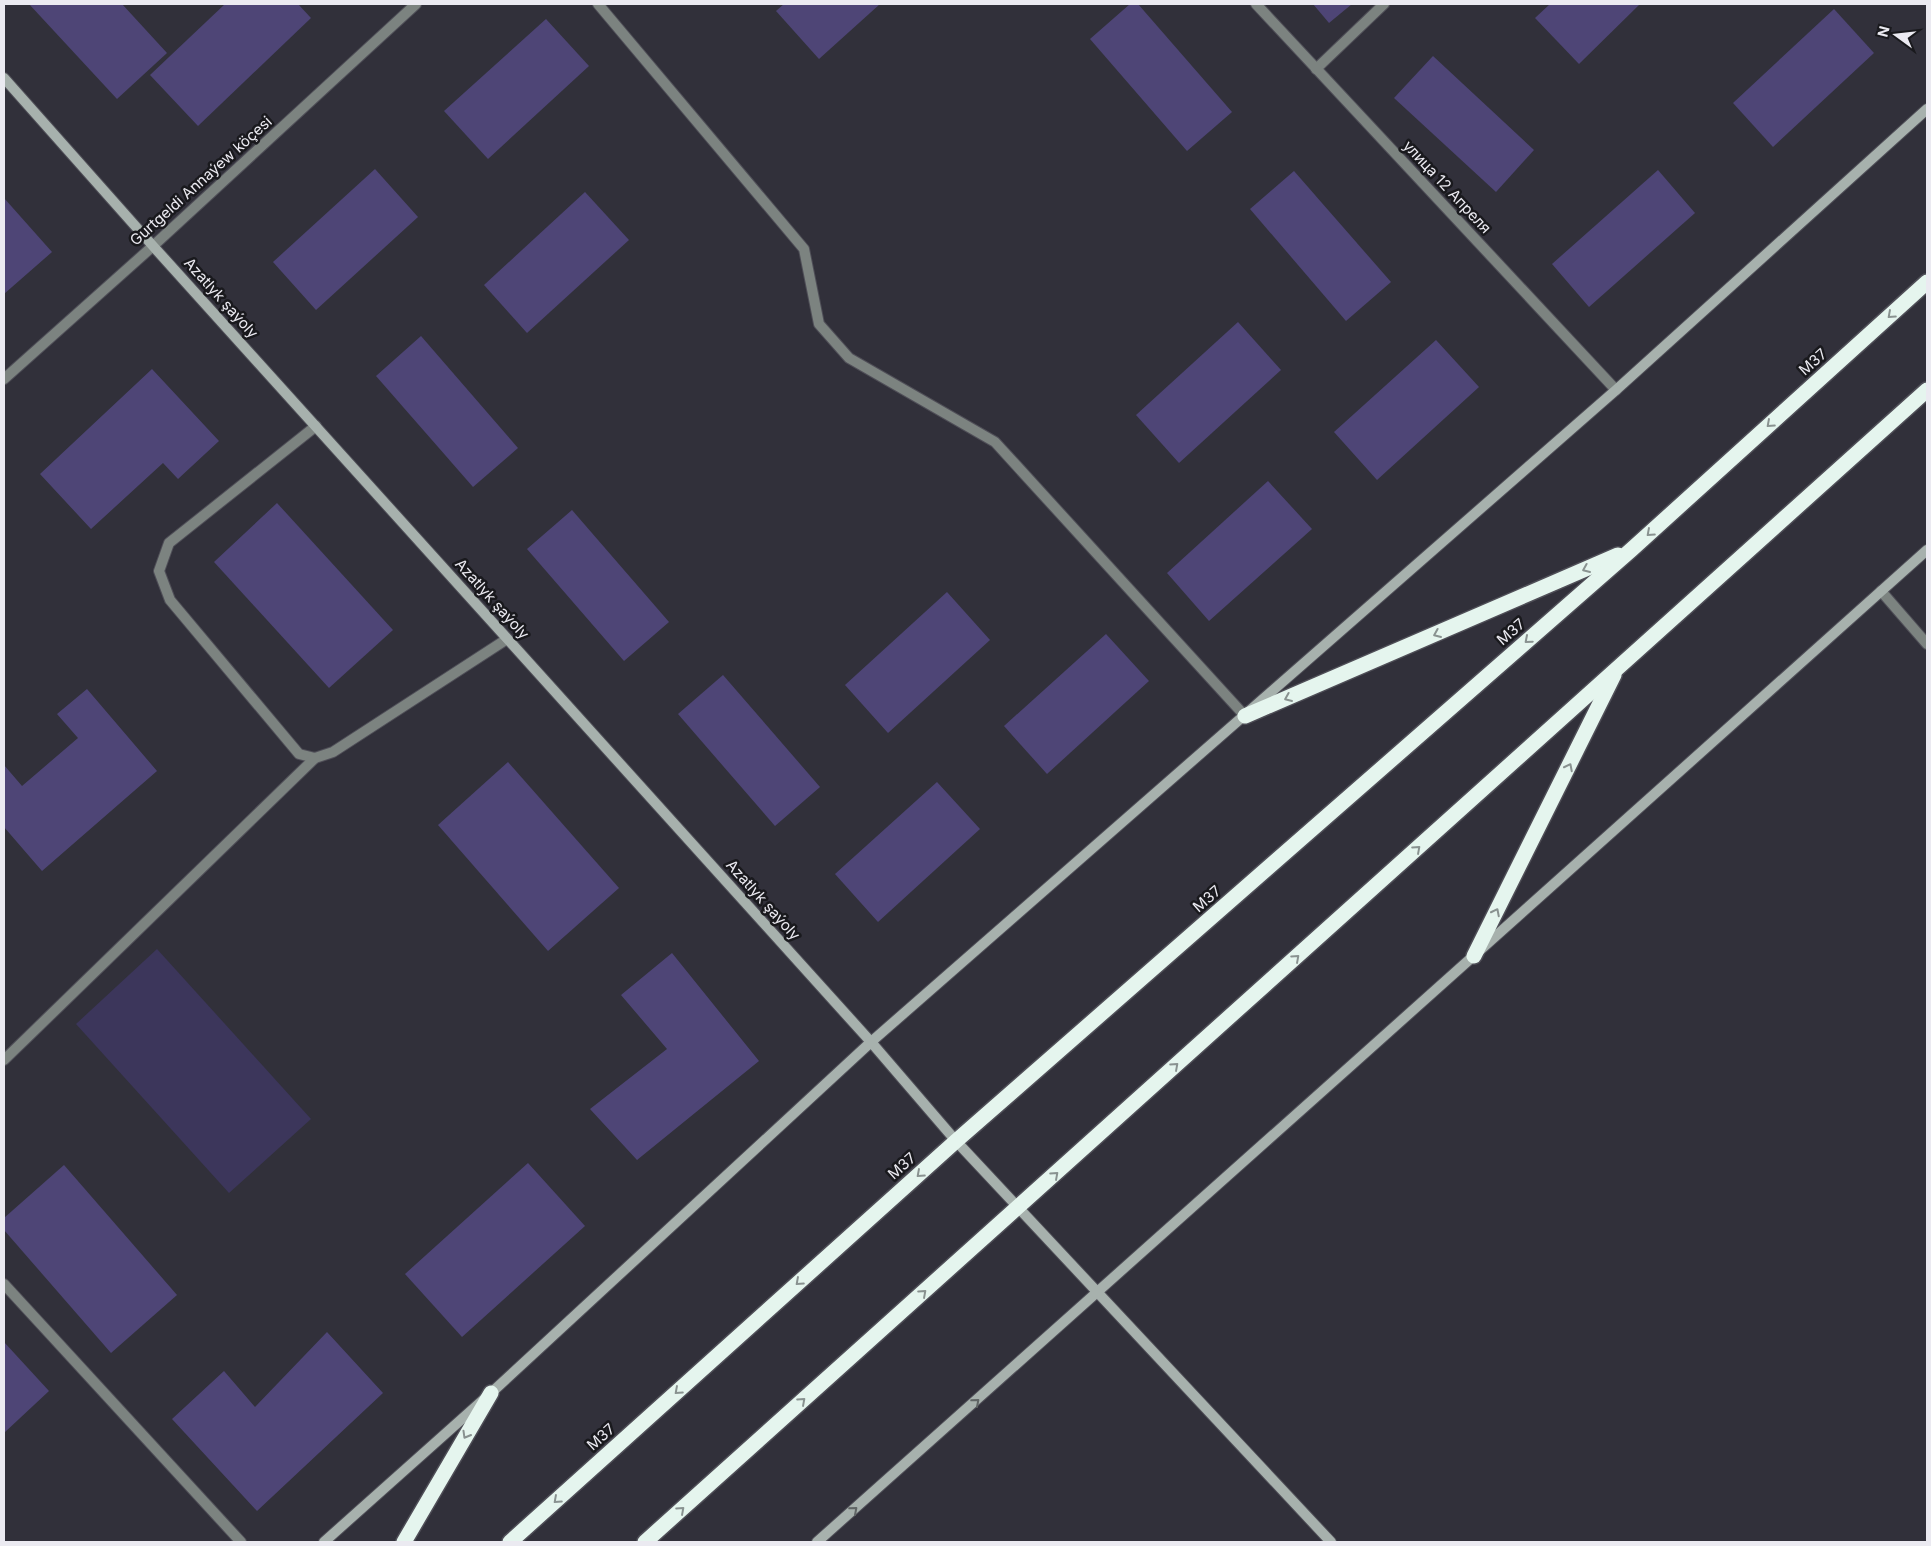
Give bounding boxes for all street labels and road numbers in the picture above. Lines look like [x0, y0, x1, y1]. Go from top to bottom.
street label: Gurtgeldi Annaýew köçesi [126, 112, 276, 249]
street label: улица 12 Апреля [1399, 136, 1495, 237]
street label: Azatlyk şaýoly [180, 253, 263, 342]
street label: M37 [1795, 344, 1831, 379]
street label: Azatlyk şaýoly [451, 554, 534, 643]
street label: M37 [1493, 614, 1529, 649]
street label: Azatlyk şaýoly [722, 855, 805, 944]
street label: M37 [1189, 881, 1225, 916]
street label: M37 [884, 1148, 920, 1183]
street label: M37 [583, 1419, 619, 1454]

